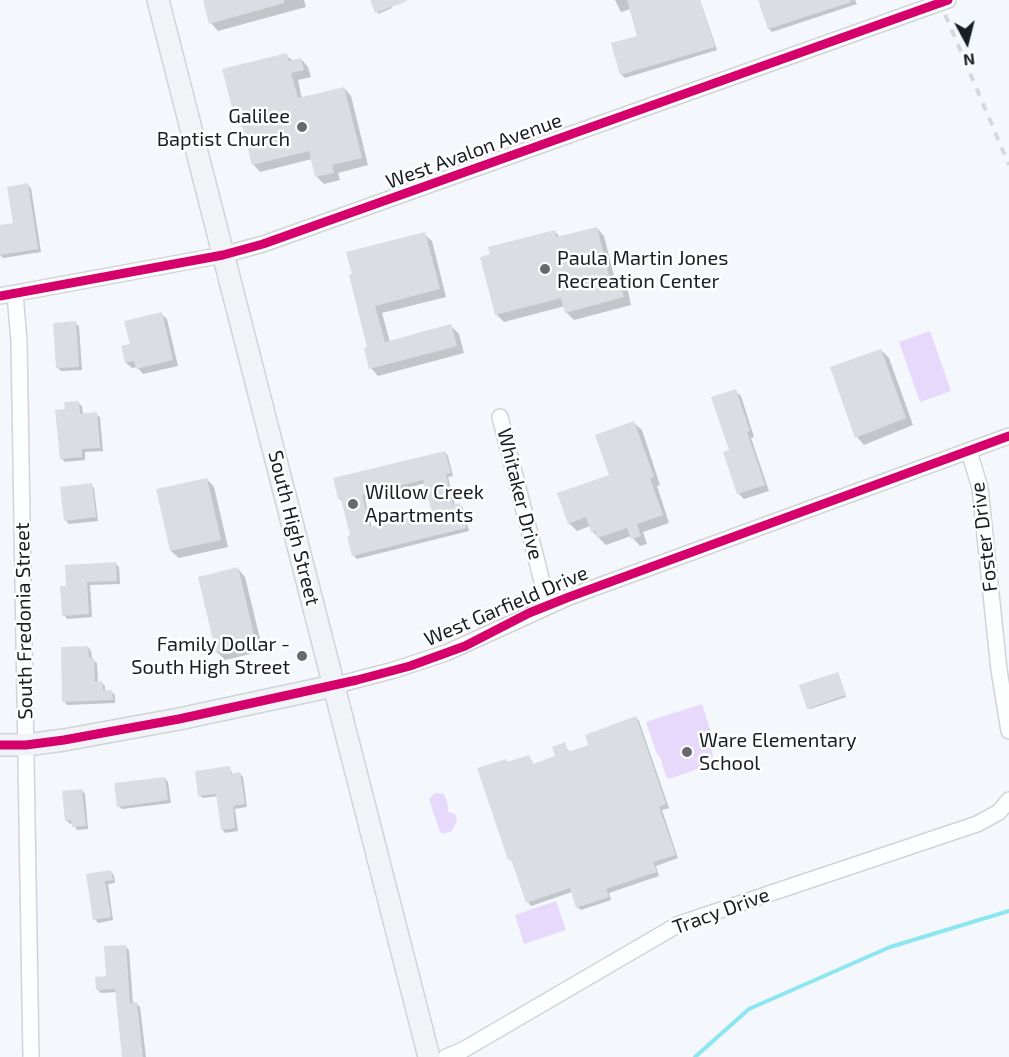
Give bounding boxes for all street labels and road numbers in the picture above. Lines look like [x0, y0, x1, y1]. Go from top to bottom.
street label: West Avalon Avenue [383, 108, 565, 194]
street label: Whitaker Drive [492, 426, 548, 562]
street label: South High Street [263, 448, 325, 608]
street label: Foster Drive [965, 481, 1003, 593]
street label: South Fredonia Street [10, 522, 38, 720]
street label: West Garfield Drive [421, 561, 591, 651]
street label: Tracy Drive [669, 882, 773, 940]

